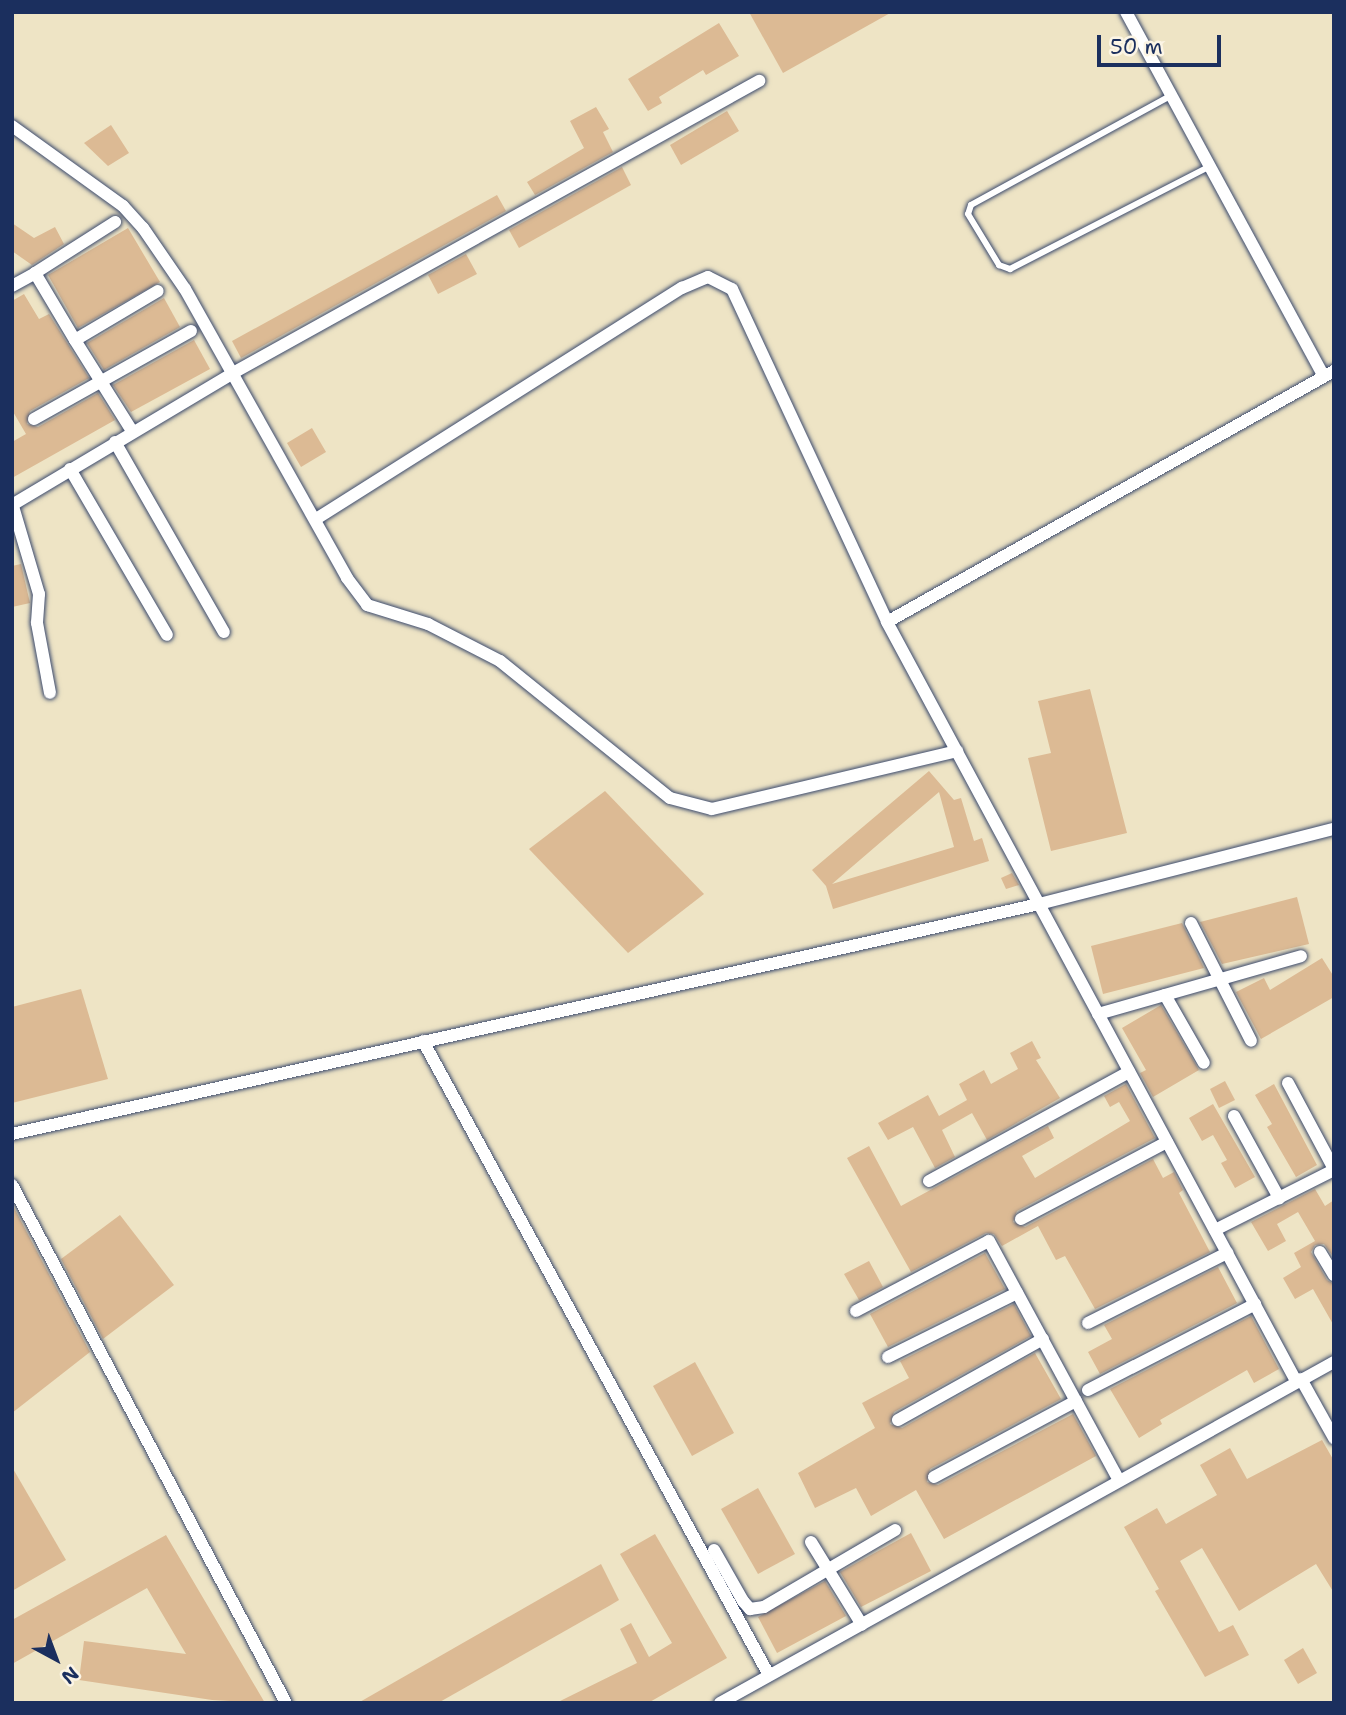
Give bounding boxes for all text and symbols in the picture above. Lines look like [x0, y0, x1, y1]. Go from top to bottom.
scale bar [1101, 21, 1225, 65]
text: 50 m [1110, 33, 1163, 61]
north arrow [21, 1624, 91, 1694]
text: N [56, 1661, 84, 1690]

